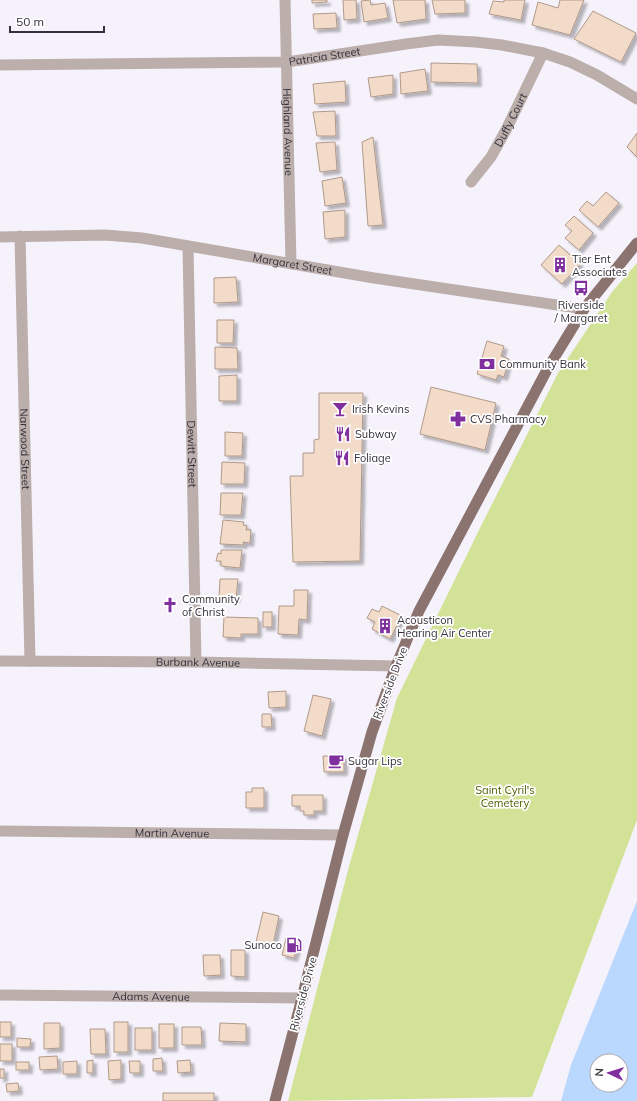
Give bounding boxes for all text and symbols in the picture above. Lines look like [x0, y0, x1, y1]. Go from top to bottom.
scale bar [10, 8, 104, 34]
text: 50 m [16, 14, 44, 29]
street label: Patricia Street [288, 44, 361, 69]
street label: Highland Avenue [280, 88, 296, 176]
street label: Duffy Court [491, 91, 530, 149]
street label: Margaret Street [252, 250, 334, 278]
place label: Tier Ent Associates [572, 252, 627, 279]
building icon: Tier Ent Associates [551, 256, 569, 274]
bus stop icon: Riverside / Margaret [572, 279, 590, 297]
place label: Riverside / Margaret [554, 298, 608, 325]
bank icon: Community Bank [478, 355, 496, 373]
place label: Community Bank [499, 357, 586, 371]
bar icon: Irish Kevins [331, 400, 349, 418]
place label: Irish Kevins [352, 402, 409, 416]
street label: Narwood Street [17, 408, 33, 490]
pharmacy icon: CVS Pharmacy [449, 410, 467, 428]
place label: CVS Pharmacy [470, 412, 547, 426]
street label: Dewitt Street [184, 420, 200, 488]
restaurant icon: Subway [334, 425, 352, 443]
place label: Subway [355, 427, 397, 441]
restaurant icon: Foliage [333, 449, 351, 467]
place label: Foliage [354, 451, 391, 465]
place label: Community of Christ [182, 592, 240, 619]
church icon: Community of Christ [161, 596, 179, 614]
place label: Acousticon Hearing Air Center [397, 613, 491, 640]
building icon: Acousticon Hearing Air Center [376, 617, 394, 635]
street label: Riverside Drive [370, 645, 410, 721]
street label: Burbank Avenue [156, 655, 240, 670]
cafe icon: Sugar Lips [327, 752, 345, 770]
place label: Sugar Lips [348, 754, 402, 768]
park label: Saint Cyril's Cemetery [475, 783, 535, 810]
street label: Martin Avenue [135, 826, 209, 840]
fuel station icon: Sunoco [285, 936, 303, 954]
place label: Sunoco [244, 938, 282, 952]
street label: Riverside Drive [286, 955, 320, 1033]
street label: Adams Avenue [112, 989, 190, 1004]
north arrow [589, 1053, 629, 1093]
text: N [592, 1068, 606, 1077]

